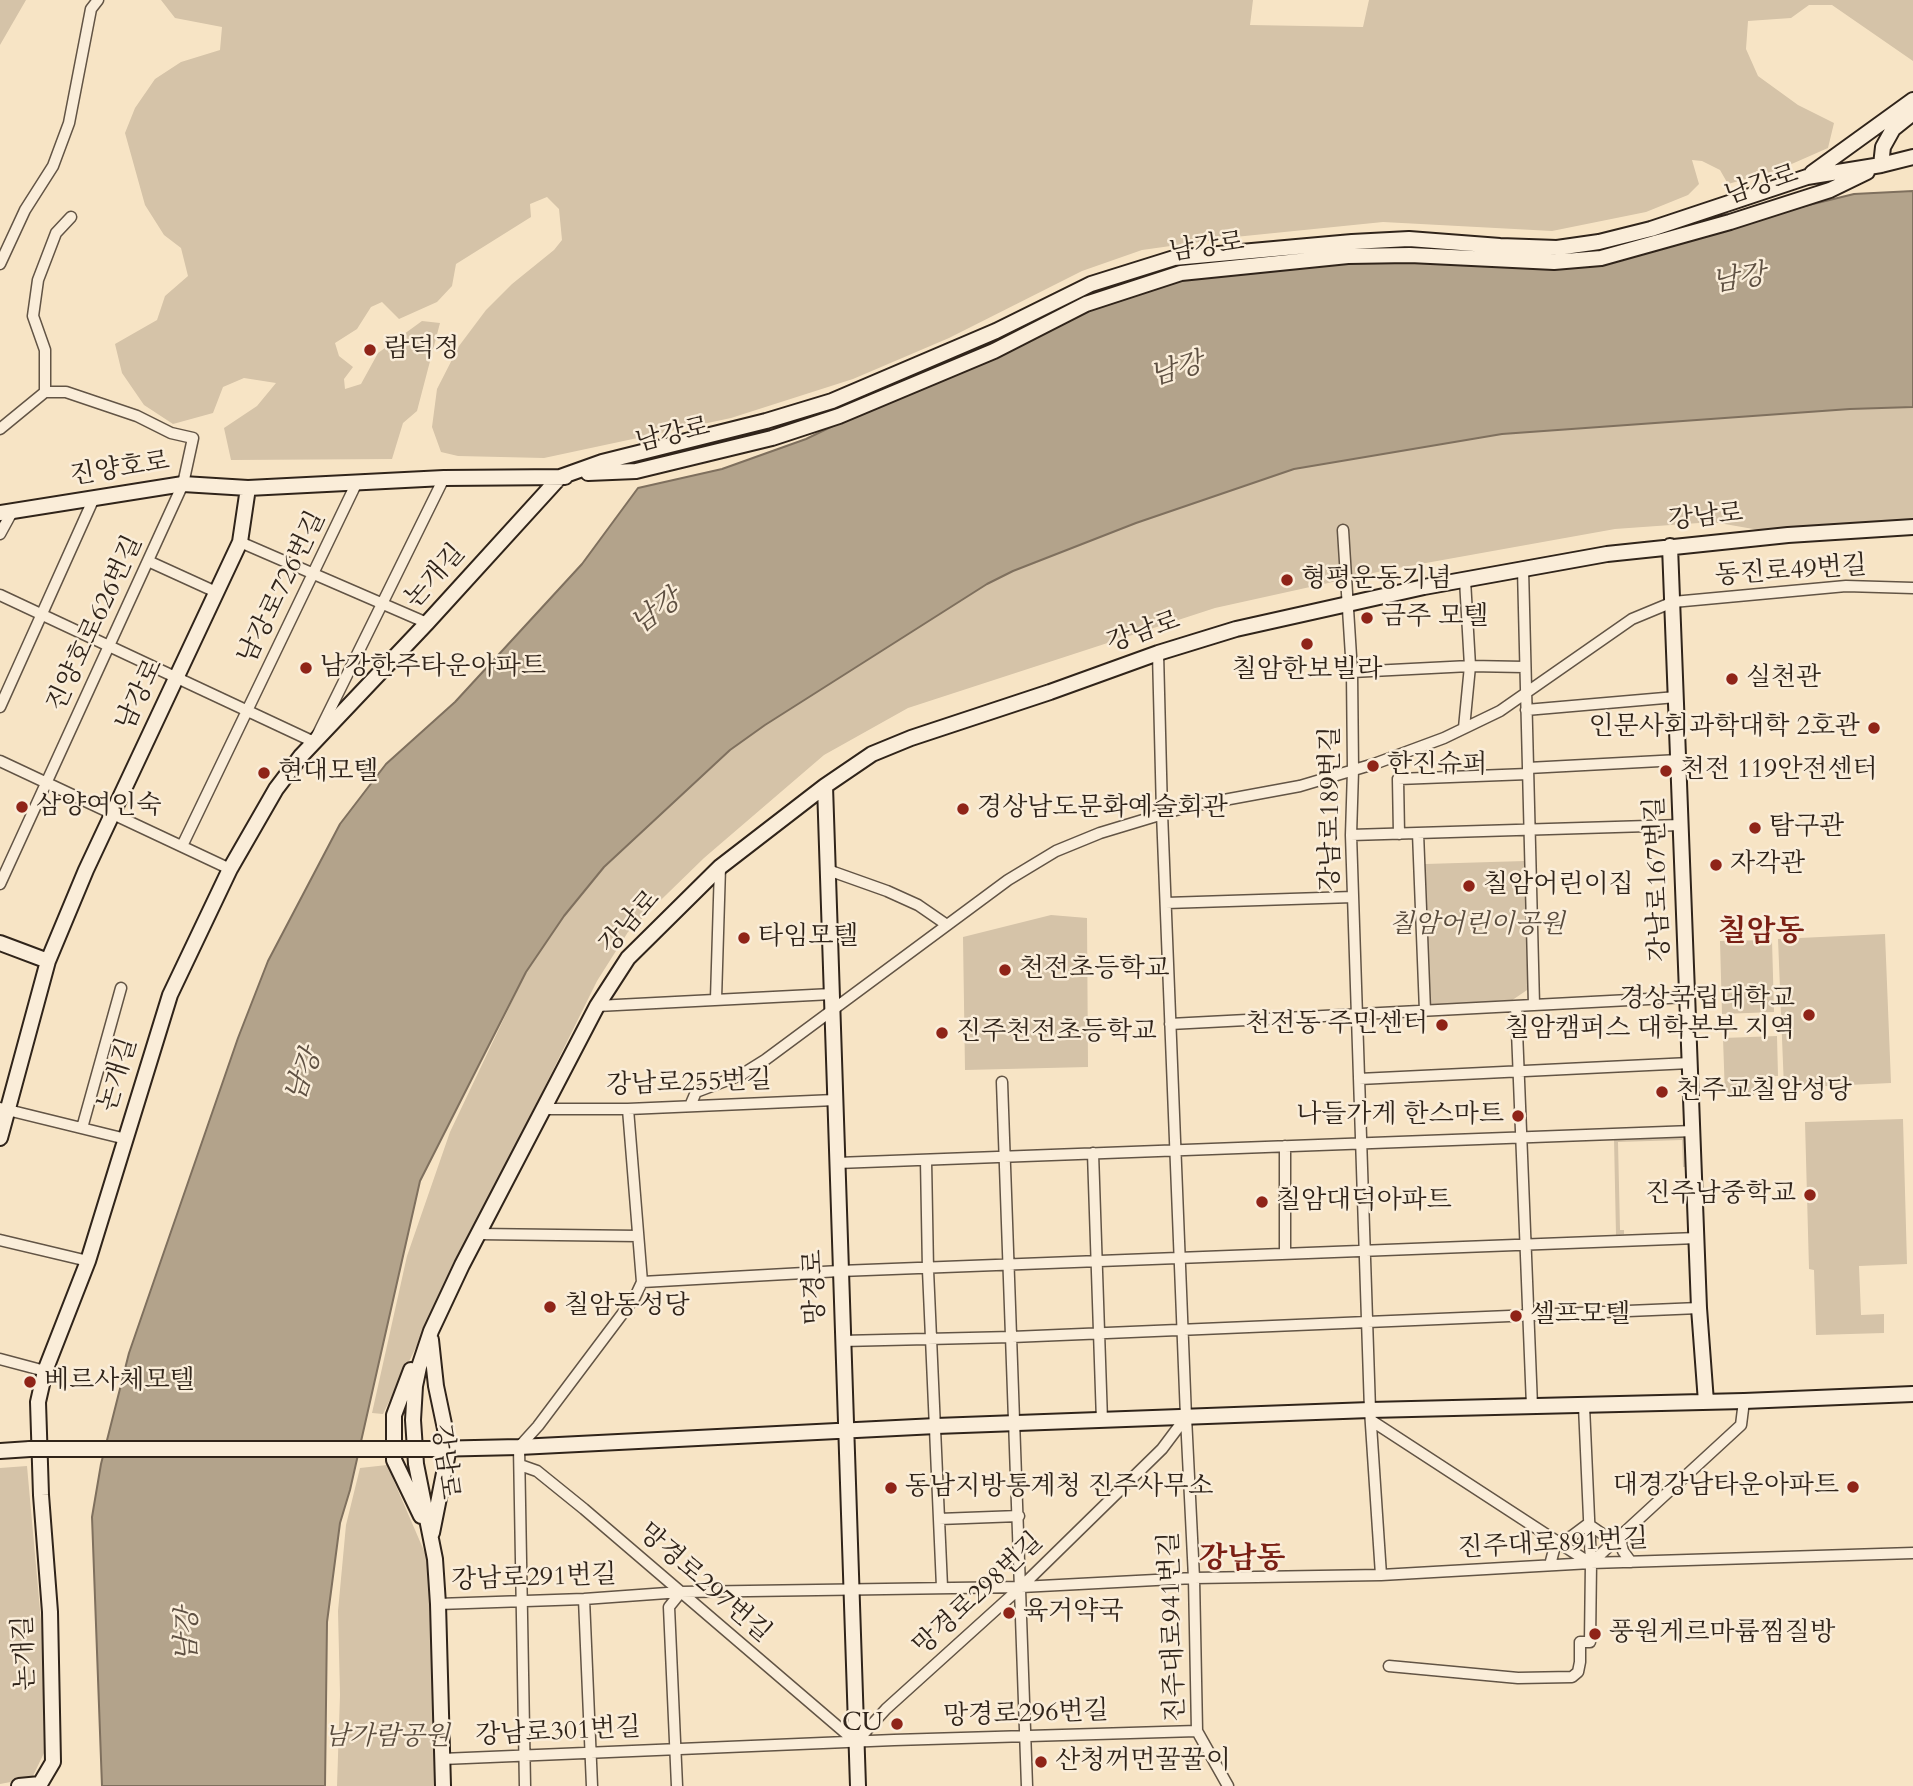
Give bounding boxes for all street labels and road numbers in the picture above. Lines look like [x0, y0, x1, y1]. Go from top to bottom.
street label: 남강로 [1721, 160, 1803, 212]
street label: 남강로 [1168, 227, 1246, 269]
street label: 남강로 [633, 412, 713, 460]
street label: 진양호로 [68, 447, 172, 493]
street label: 강남로 [1667, 499, 1745, 537]
street label: 남강로726번길 [233, 507, 333, 669]
street label: 진양호로626번길 [42, 531, 150, 717]
street label: 논개길 [399, 539, 473, 615]
street label: 동진로49번길 [1714, 551, 1868, 593]
street label: 강남로 [1103, 606, 1185, 660]
street label: 남강로 [111, 654, 171, 736]
street label: 강남로189번길 [1316, 726, 1348, 892]
street label: 강남로167번길 [1641, 796, 1677, 962]
street label: 강남로 [594, 885, 668, 961]
street label: 논개길 [93, 1034, 145, 1116]
street label: 강남로255번길 [606, 1066, 772, 1102]
street label: 망경로 [799, 1249, 833, 1325]
street label: 강남로 [424, 1423, 464, 1501]
street label: 망경로297번길 [631, 1518, 777, 1650]
street label: 진주대로891번길 [1457, 1524, 1649, 1566]
street label: 망경로298번길 [908, 1527, 1050, 1663]
street label: 진주대로941번길 [1155, 1531, 1193, 1723]
street label: 강남로291번길 [451, 1561, 617, 1597]
street label: 논개길 [9, 1615, 43, 1691]
street label: 망경로296번길 [943, 1697, 1109, 1733]
street label: 강남로301번길 [475, 1713, 641, 1753]

